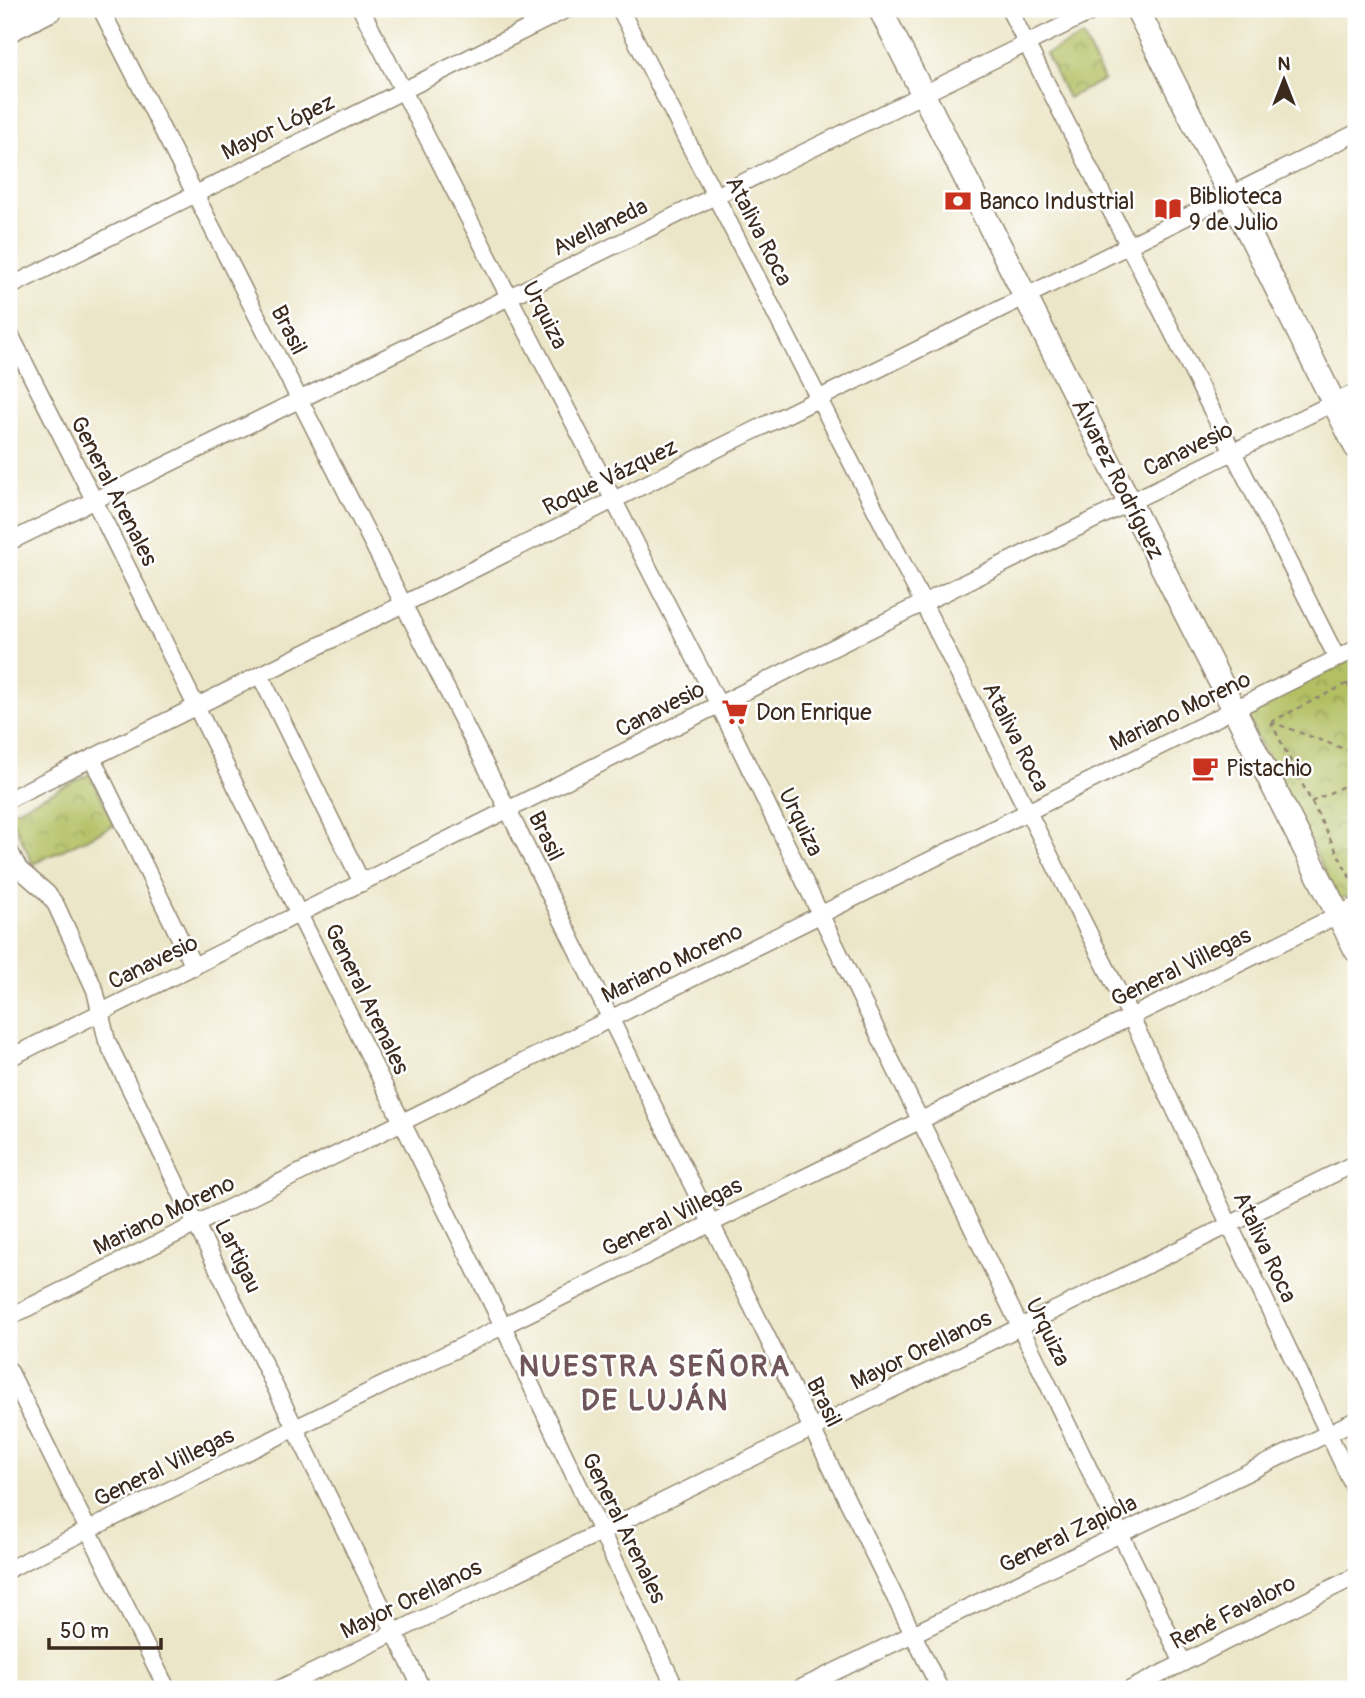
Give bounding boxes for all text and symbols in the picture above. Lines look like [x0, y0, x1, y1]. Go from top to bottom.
north arrow [1250, 46, 1320, 116]
text: N [1278, 52, 1291, 76]
street label: Mayor López [217, 87, 339, 167]
street label: Ataliva Roca [719, 171, 799, 291]
place label: Biblioteca 9 de Julio [1189, 182, 1282, 237]
bank icon: Banco Industrial [943, 186, 973, 216]
place label: Banco Industrial [979, 187, 1134, 216]
street label: Avellaneda [548, 191, 652, 263]
library icon: Biblioteca 9 de Julio [1153, 194, 1183, 224]
street label: Urquiza [516, 276, 574, 354]
street label: Brasil [264, 300, 314, 360]
street label: Álvarez Rodríguez [1065, 394, 1171, 564]
street label: General Arenales [64, 411, 164, 571]
street label: Canavesio [1138, 415, 1238, 483]
street label: Roque Vázquez [538, 432, 682, 522]
street label: Mariano Moreno [1105, 664, 1255, 758]
street label: Canavesio [611, 674, 709, 744]
street label: Ataliva Roca [976, 677, 1056, 797]
supermarket icon: Don Enrique [720, 697, 750, 727]
place label: Don Enrique [756, 698, 872, 727]
cafe icon: Pistachio [1190, 753, 1220, 783]
place label: Pistachio [1226, 754, 1312, 783]
street label: Urquiza [772, 783, 830, 861]
street label: Brasil [522, 806, 570, 866]
street label: Mariano Moreno [597, 916, 747, 1010]
street label: General Arenales [318, 919, 416, 1079]
street label: General Villegas [1106, 921, 1256, 1013]
street label: Canavesio [103, 928, 203, 996]
street label: Mariano Moreno [89, 1168, 239, 1262]
street label: General Villegas [597, 1171, 747, 1263]
street label: Ataliva Roca [1227, 1187, 1303, 1307]
street label: Lartigau [208, 1214, 268, 1298]
street label: Urquiza [1019, 1293, 1077, 1371]
street label: Mayor Orellanos [846, 1303, 996, 1397]
district label: NUESTRA SEÑORA DE LUJÁN [519, 1348, 791, 1419]
street label: Brasil [800, 1372, 848, 1432]
street label: General Villegas [89, 1421, 239, 1513]
street label: General Arenales [575, 1448, 673, 1608]
street label: General Zapiola [994, 1488, 1142, 1580]
street label: Mayor Orellanos [336, 1552, 486, 1646]
street label: René Favaloro [1166, 1568, 1300, 1656]
scale bar [49, 1607, 161, 1651]
text: 50 m [60, 1618, 109, 1645]

